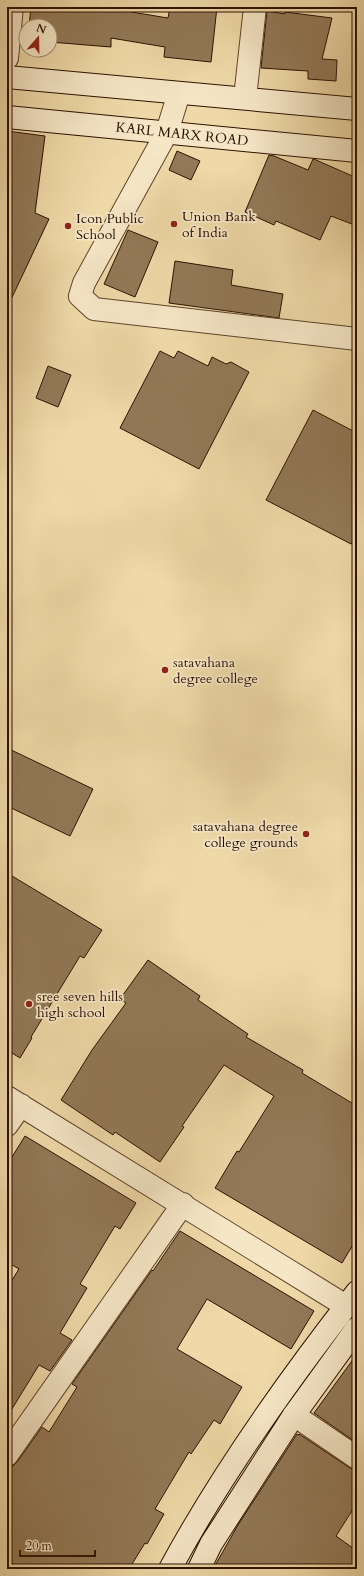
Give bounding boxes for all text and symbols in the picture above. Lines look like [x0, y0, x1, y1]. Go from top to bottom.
north arrow [18, 18, 58, 58]
text: N [34, 20, 49, 38]
street label: KARL MARX ROAD [115, 118, 249, 150]
place label: Union Bank of India [182, 207, 256, 242]
place label: Icon Public School [76, 209, 144, 244]
marker: Union Bank of India [169, 219, 179, 229]
marker: Icon Public School [63, 221, 73, 231]
place label: satavahana degree college [173, 653, 258, 688]
marker: satavahana degree college [160, 665, 170, 675]
place label: satavahana degree college grounds [193, 817, 298, 852]
marker: satavahana degree college grounds [301, 829, 311, 839]
place label: sree seven hills high school [37, 987, 123, 1022]
marker: sree seven hills high school [24, 999, 34, 1009]
scale bar [20, 1532, 95, 1558]
text: 20 m [26, 1538, 53, 1554]

